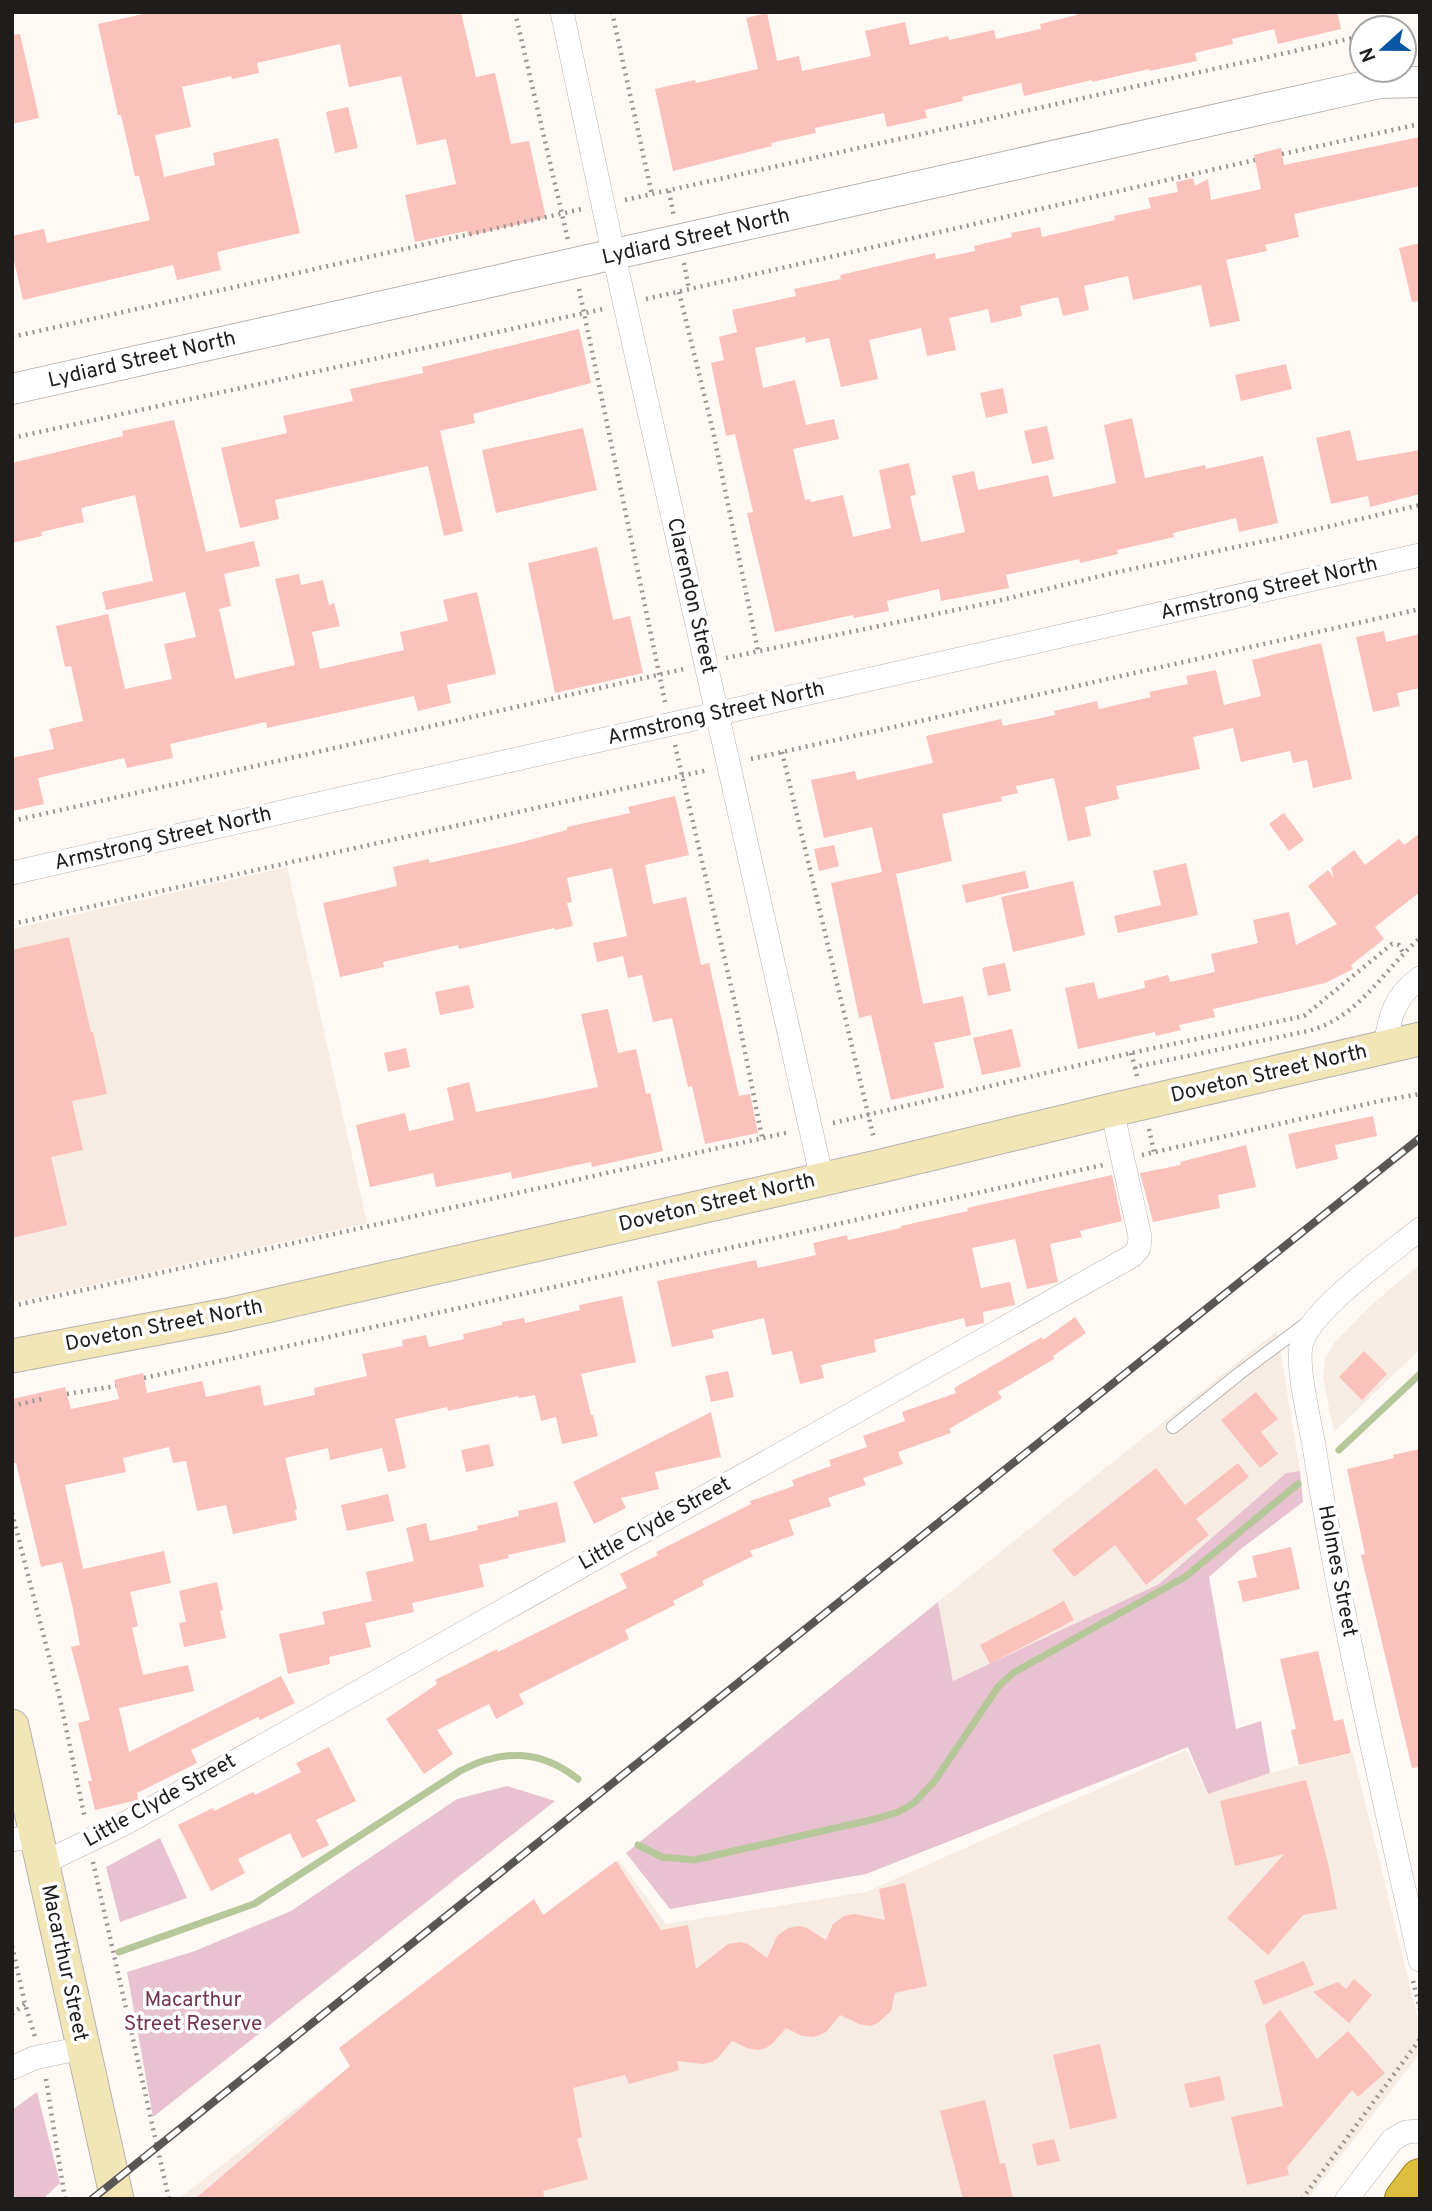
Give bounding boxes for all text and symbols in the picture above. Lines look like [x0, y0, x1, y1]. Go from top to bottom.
north arrow [1348, 14, 1418, 84]
text: N [1355, 44, 1383, 65]
street label: Lydiard Street North [599, 202, 793, 272]
street label: Lydiard Street North [45, 325, 239, 395]
street label: Clarendon Street [660, 515, 722, 677]
street label: Armstrong Street North [1158, 551, 1380, 627]
street label: Armstrong Street North [605, 676, 827, 752]
street label: Armstrong Street North [52, 801, 274, 877]
street label: Doveton Street North [1168, 1038, 1370, 1110]
street label: Doveton Street North [616, 1167, 818, 1239]
street label: Doveton Street North [63, 1294, 265, 1358]
street label: Little Clyde Street [574, 1471, 736, 1577]
street label: Holmes Street [1311, 1503, 1363, 1639]
street label: Little Clyde Street [79, 1748, 241, 1854]
street label: Macarthur Street [34, 1882, 94, 2044]
park label: Macarthur Street Reserve [124, 1987, 262, 2038]

